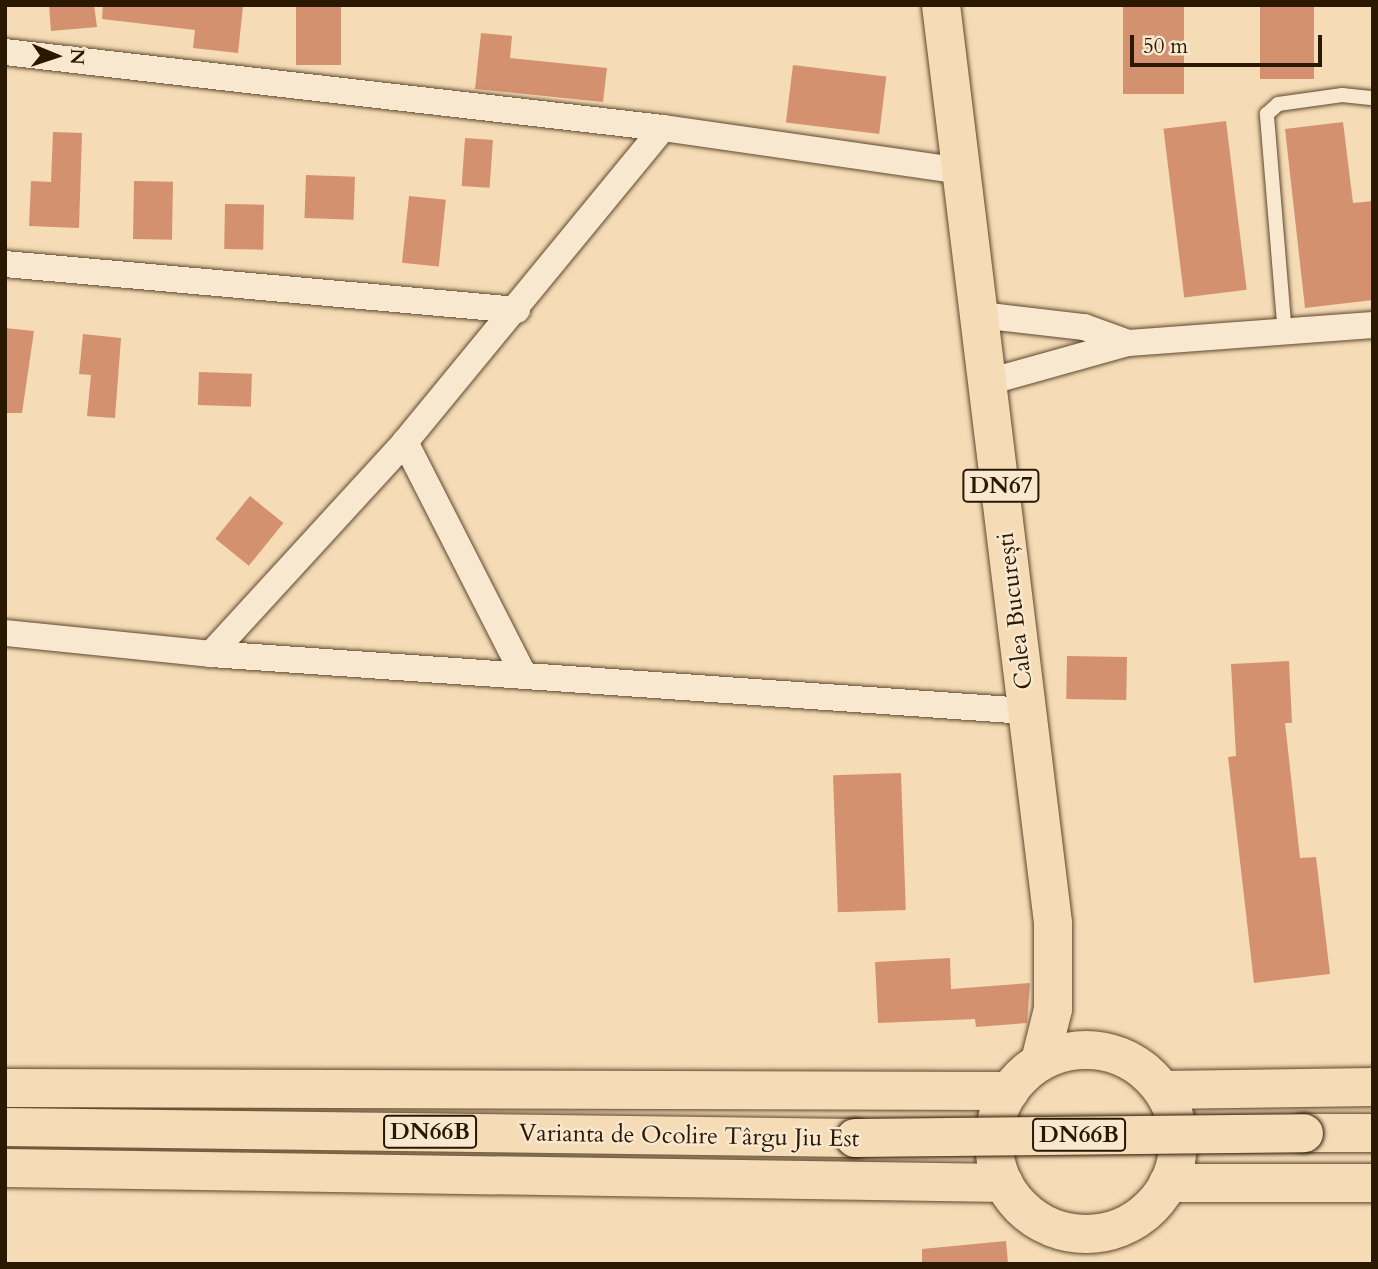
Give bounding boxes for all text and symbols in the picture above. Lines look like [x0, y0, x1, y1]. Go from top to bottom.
north arrow [21, 21, 91, 91]
scale bar [1133, 21, 1326, 65]
text: 50 m [1143, 32, 1188, 61]
text: N [64, 48, 90, 65]
road number: DN67 [961, 466, 1041, 506]
street label: Calea București [991, 531, 1039, 691]
road number: DN66B [383, 1112, 477, 1152]
road number: DN66B [1032, 1116, 1126, 1154]
street label: Varianta de Ocolire Târgu Jiu Est [519, 1119, 859, 1153]

